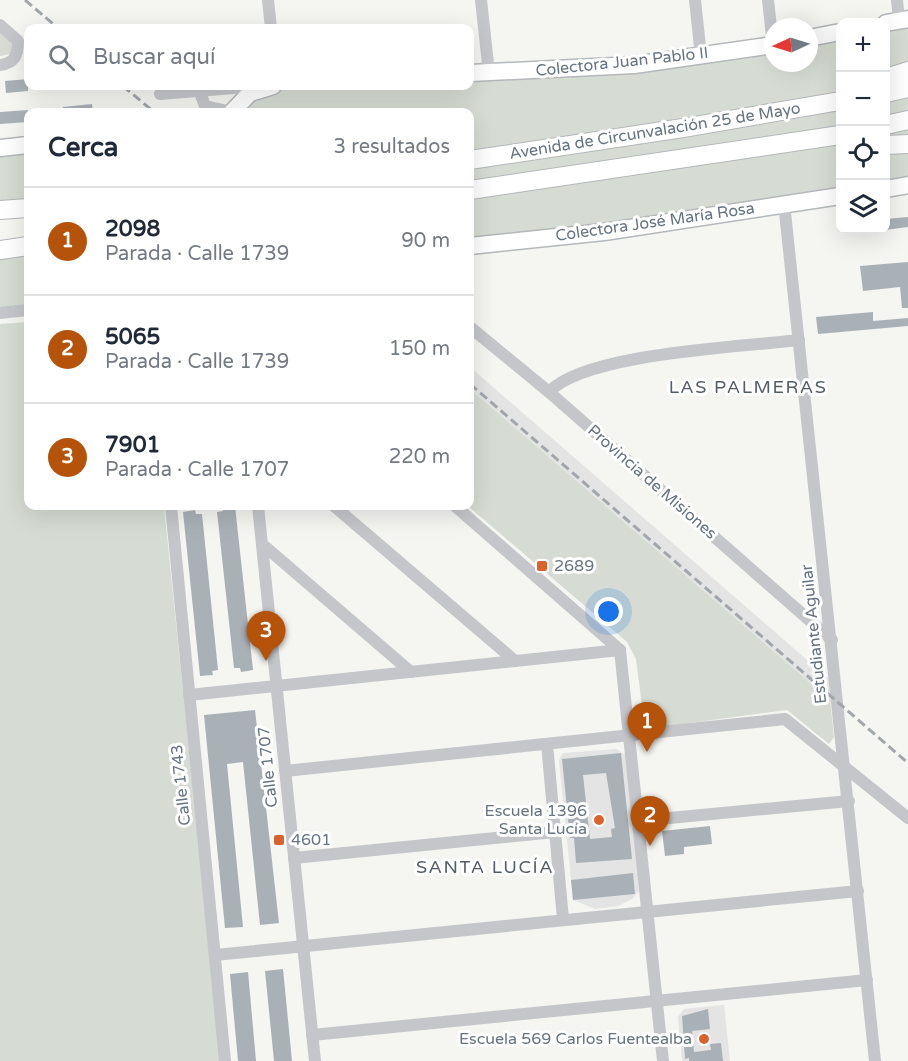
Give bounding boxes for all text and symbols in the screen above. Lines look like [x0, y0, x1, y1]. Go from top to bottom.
north arrow [764, 18, 818, 72]
map controls [836, 18, 890, 234]
button: + [836, 18, 890, 72]
search box [24, 24, 474, 90]
icon: search [45, 41, 78, 74]
street label: Colectora Juan Pablo II [535, 43, 709, 81]
text: Buscar aquí [93, 44, 215, 70]
button: − [836, 72, 890, 126]
street label: Avenida de Circunvalación 25 de Mayo [508, 98, 802, 164]
button: locate [836, 126, 890, 180]
text: Cerca [48, 132, 118, 163]
text: 3 resultados [334, 135, 450, 159]
button: layers [836, 180, 890, 234]
street label: Colectora José María Rosa [554, 198, 756, 246]
text: 2098 [105, 216, 160, 242]
text: 1 [61, 229, 74, 253]
text: 90 m [401, 229, 450, 253]
text: Parada · Calle 1739 [105, 242, 289, 266]
text: 5065 [105, 324, 160, 350]
text: 2 [61, 337, 74, 361]
text: 150 m [389, 337, 450, 361]
text: Parada · Calle 1739 [105, 350, 289, 374]
district label: LAS PALMERAS [669, 376, 827, 398]
street label: Provincia de Misiones [583, 421, 721, 543]
text: 7901 [105, 432, 160, 458]
text: 3 [61, 445, 74, 469]
text: 220 m [389, 445, 450, 469]
text: Parada · Calle 1707 [105, 458, 289, 482]
place label: 2689 [554, 556, 594, 576]
marker: 2689 [535, 559, 549, 573]
street label: Estudiante Aguilar [797, 562, 831, 705]
your location [594, 597, 623, 626]
pin: 3 [246, 612, 286, 661]
pin: 1 [628, 702, 666, 752]
street label: Calle 1707 [254, 725, 282, 809]
street label: Calle 1743 [167, 743, 195, 827]
pin: 2 [630, 796, 670, 846]
place label: Escuela 1396 Santa Lucía [485, 801, 587, 839]
marker: Escuela 1396 Santa Lucía [592, 813, 606, 827]
place label: 4601 [291, 830, 331, 850]
marker: 4601 [272, 833, 286, 847]
district label: SANTA LUCÍA [416, 856, 554, 878]
place label: Escuela 569 Carlos Fuentealba [459, 1029, 692, 1049]
marker: Escuela 569 Carlos Fuentealba [697, 1032, 711, 1046]

